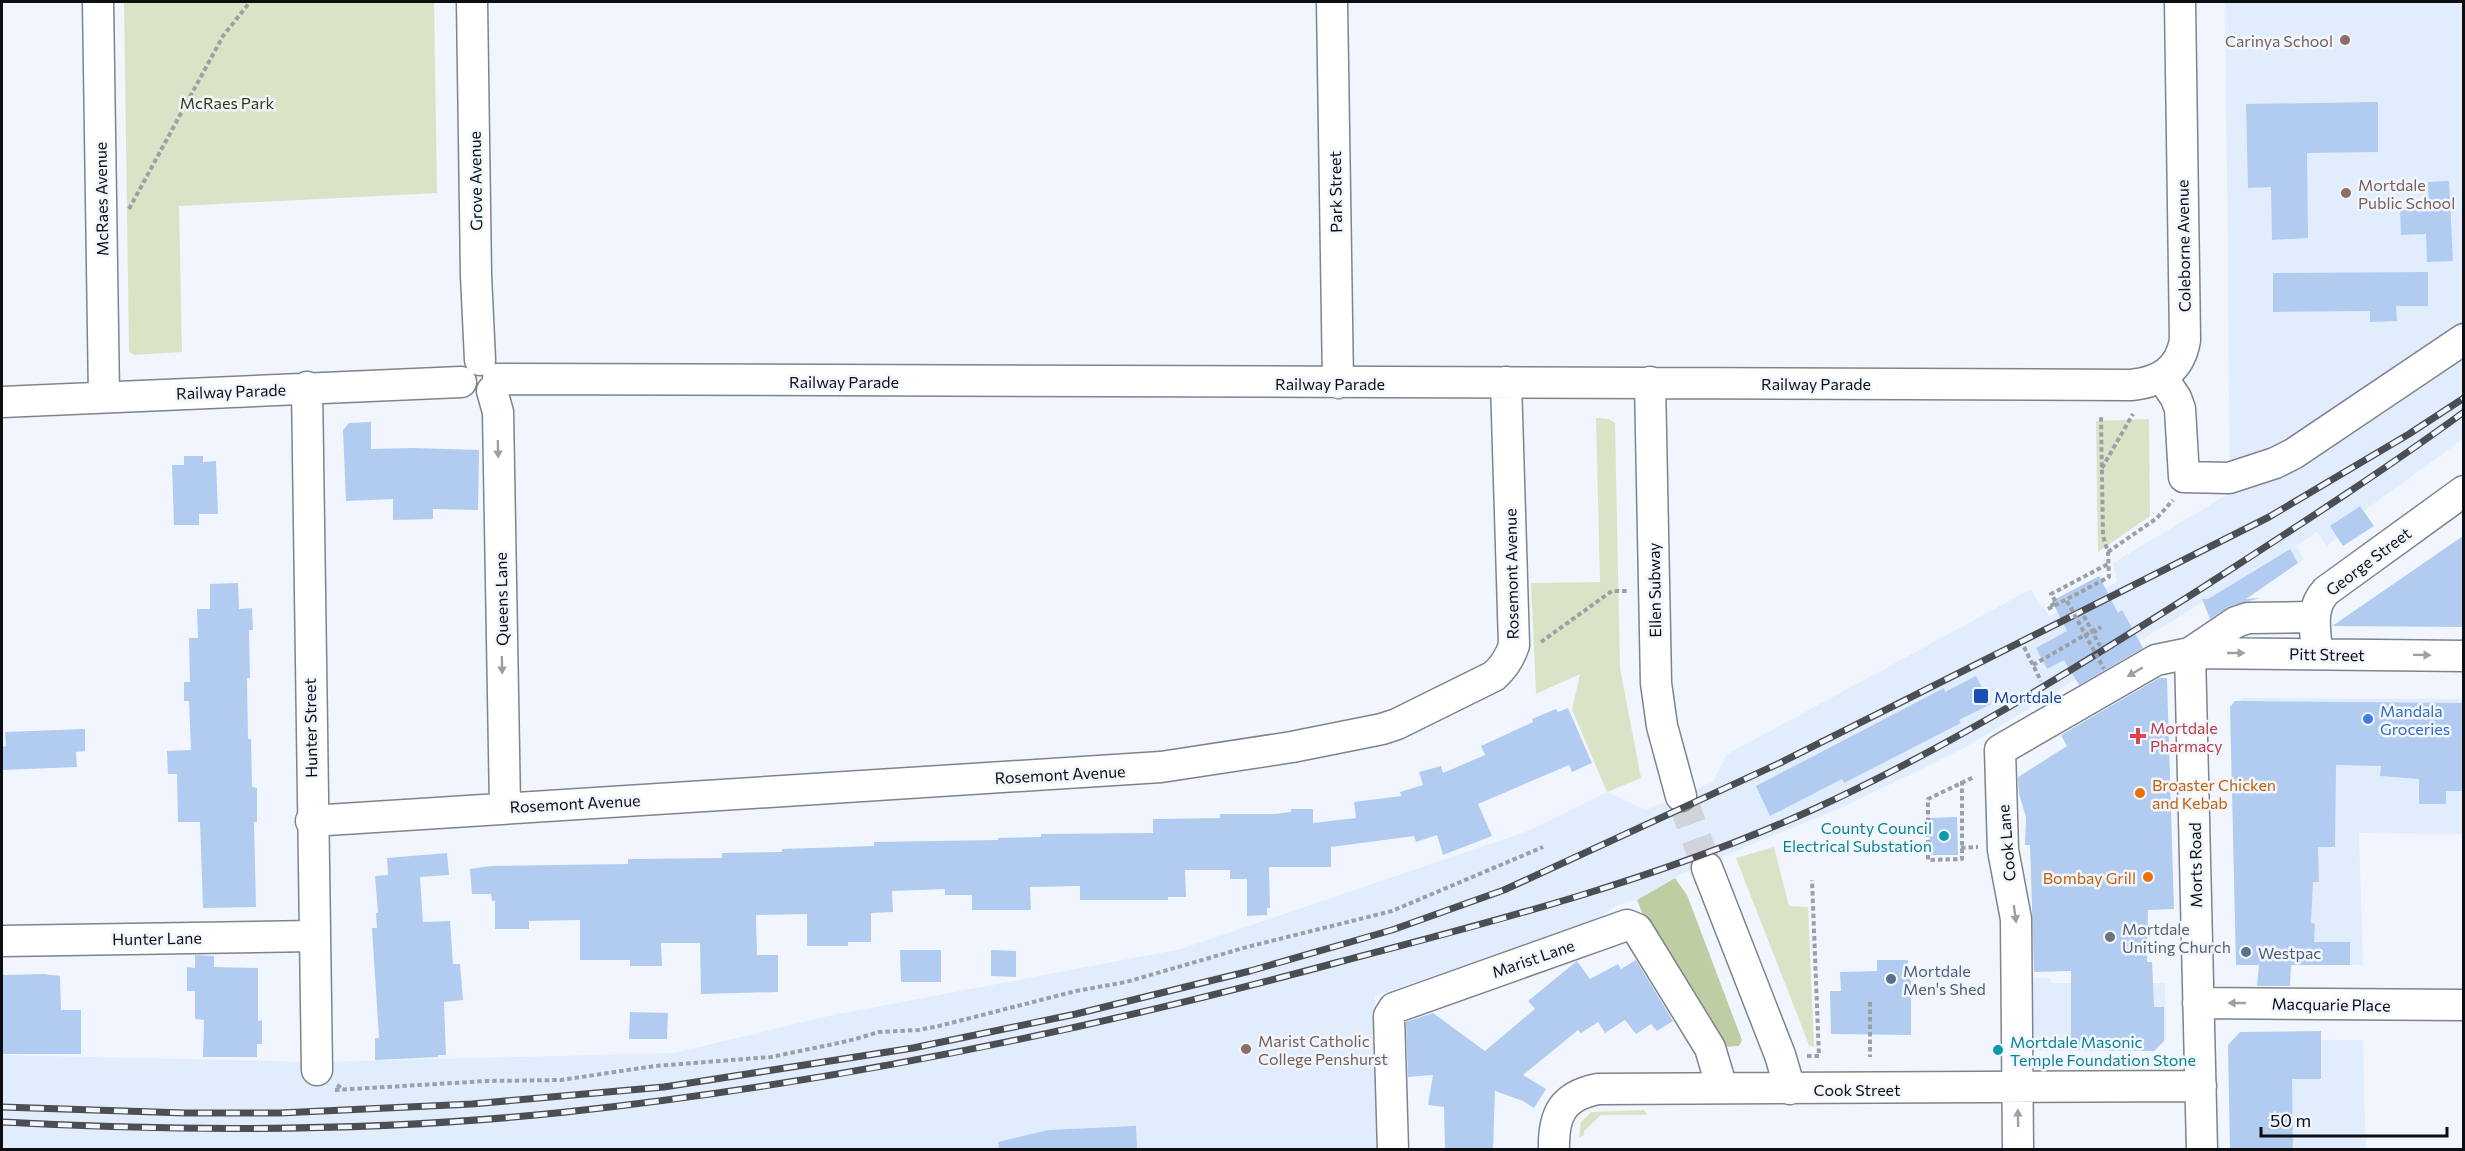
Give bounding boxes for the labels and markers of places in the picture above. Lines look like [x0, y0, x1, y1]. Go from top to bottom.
place label: Carinya School [2225, 31, 2333, 50]
marker: Carinya School [2338, 33, 2352, 47]
place label: Mortdale Public School [2358, 175, 2455, 212]
marker: Mortdale Public School [2339, 186, 2353, 200]
marker: Mortdale [1972, 687, 1990, 705]
place label: Mortdale [1994, 687, 2062, 706]
place label: Mandala Groceries [2380, 701, 2450, 738]
marker: Mandala Groceries [2361, 712, 2375, 726]
place label: Mortdale Pharmacy [2150, 718, 2223, 755]
marker: Mortdale Pharmacy [2131, 729, 2145, 743]
place label: Broaster Chicken and Kebab [2152, 775, 2276, 812]
marker: Broaster Chicken and Kebab [2133, 786, 2147, 800]
place label: County Council Electrical Substation [1782, 818, 1932, 855]
marker: County Council Electrical Substation [1937, 829, 1951, 843]
place label: Bombay Grill [2043, 868, 2136, 887]
marker: Bombay Grill [2141, 870, 2155, 884]
place label: Mortdale Uniting Church [2122, 919, 2231, 956]
marker: Mortdale Uniting Church [2103, 930, 2117, 944]
place label: Westpac [2258, 943, 2321, 962]
marker: Westpac [2239, 945, 2253, 959]
place label: Mortdale Men's Shed [1903, 961, 1986, 998]
marker: Mortdale Men's Shed [1884, 972, 1898, 986]
place label: Marist Catholic College Penshurst [1258, 1031, 1388, 1068]
place label: Mortdale Masonic Temple Foundation Stone [2010, 1032, 2196, 1069]
marker: Marist Catholic College Penshurst [1239, 1042, 1253, 1056]
marker: Mortdale Masonic Temple Foundation Stone [1991, 1043, 2005, 1057]

